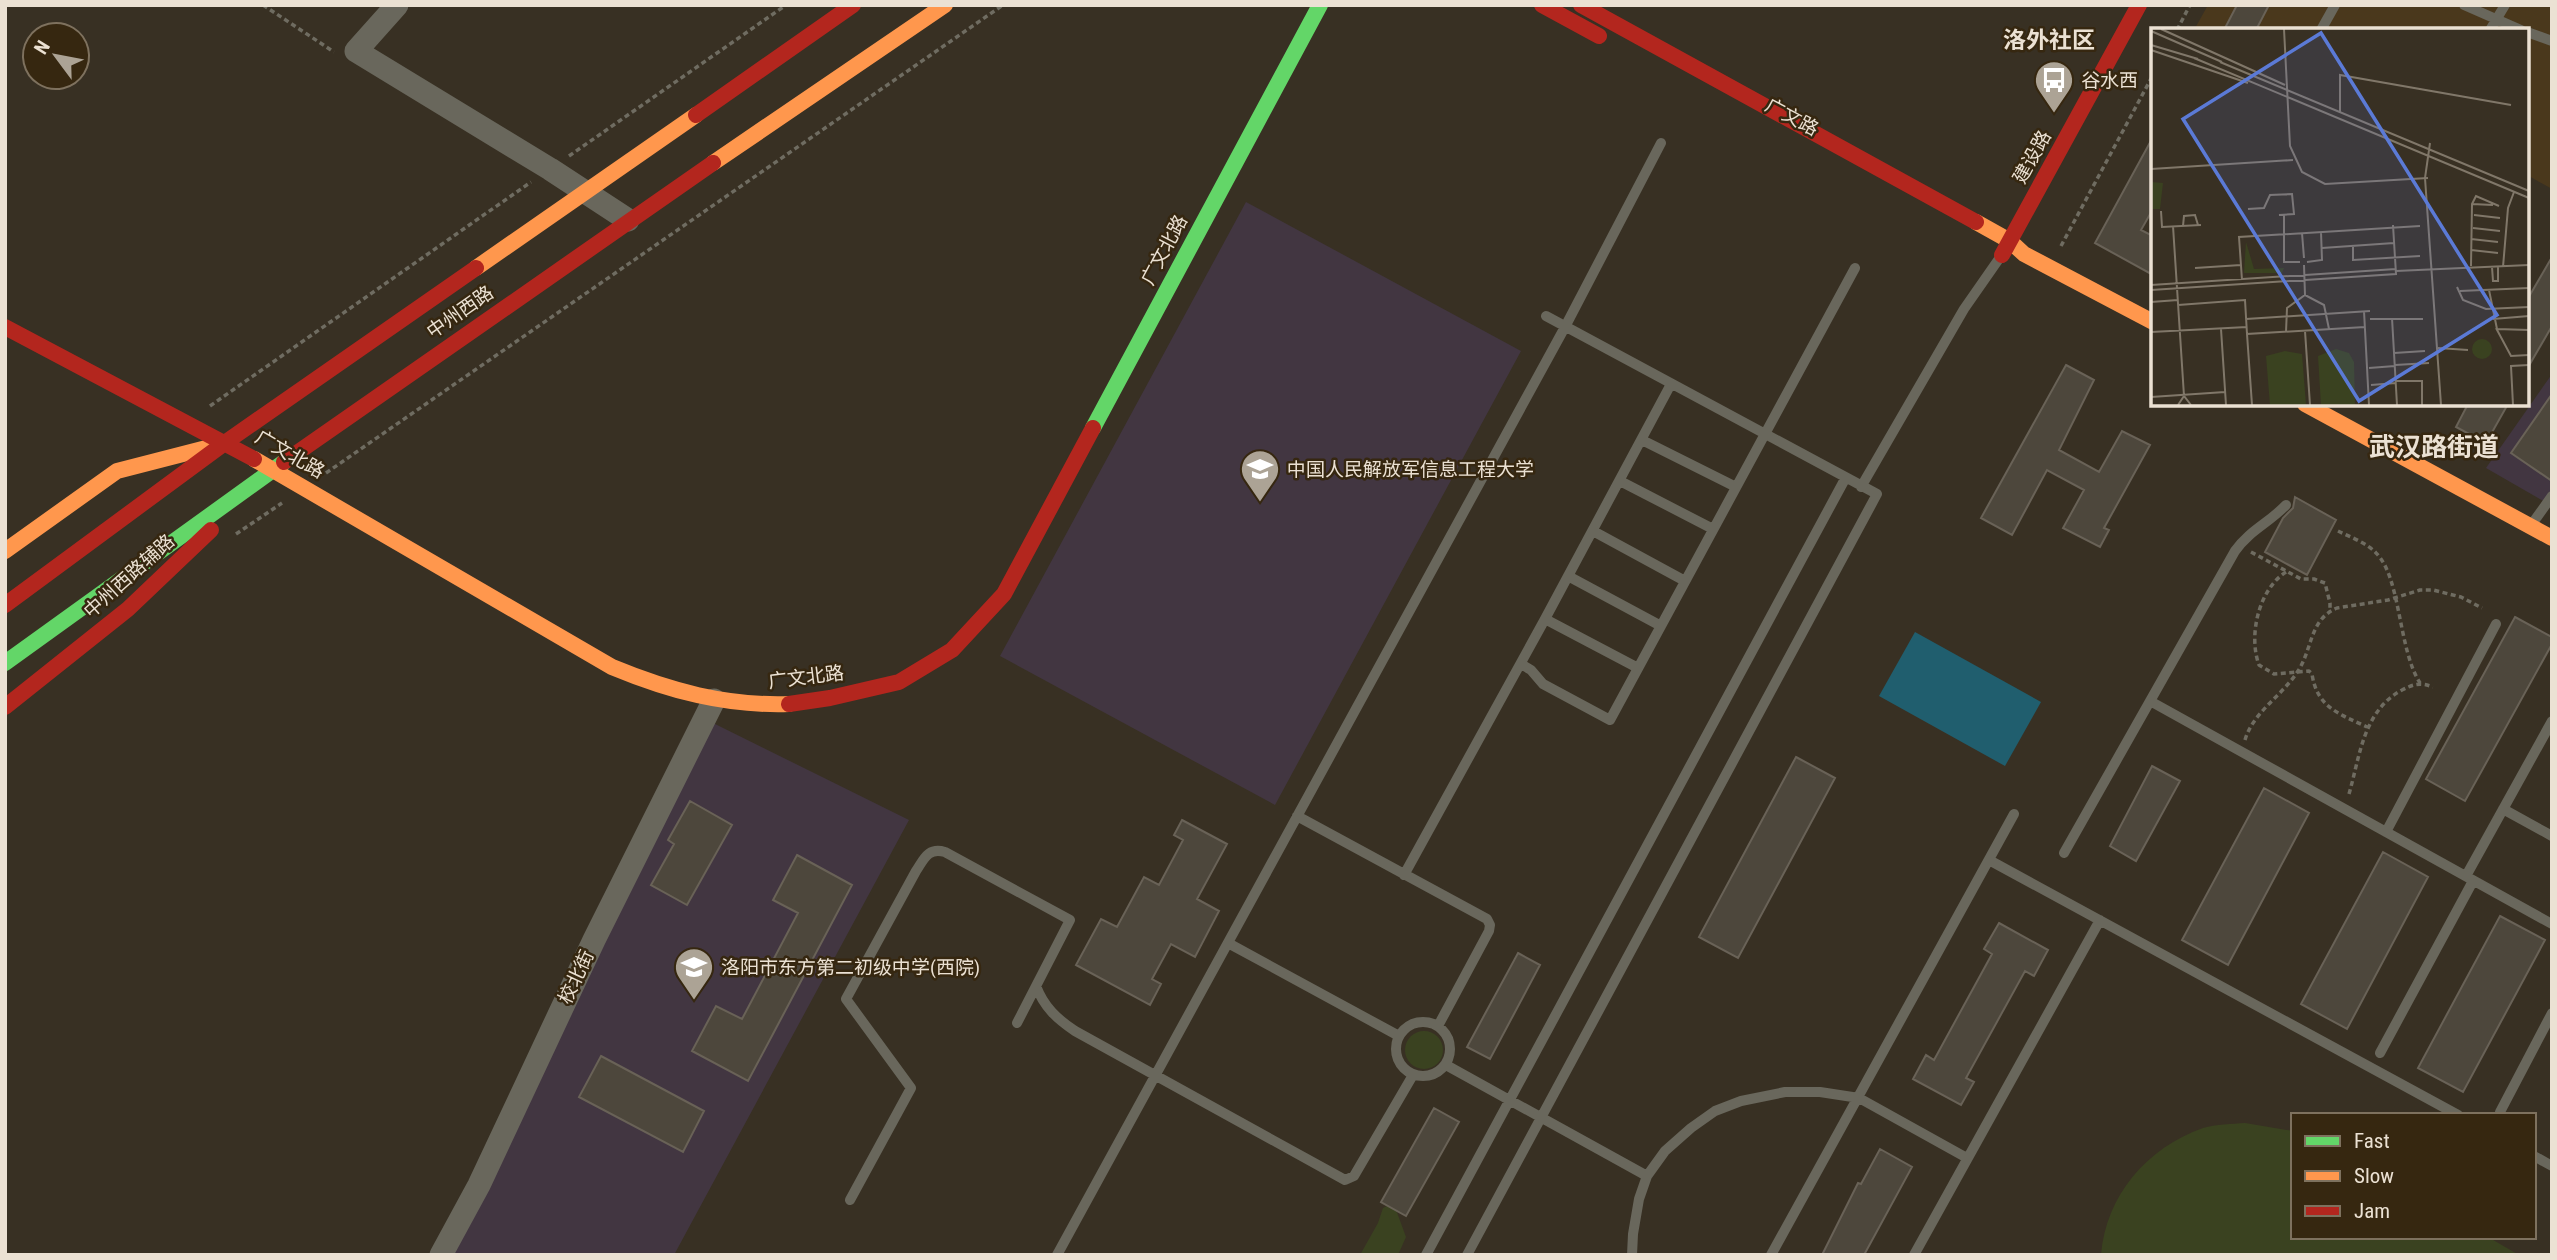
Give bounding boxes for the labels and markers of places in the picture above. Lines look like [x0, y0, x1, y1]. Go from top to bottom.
bus stop icon: 谷水西 [2033, 59, 2075, 114]
place label: 谷水西 [2081, 69, 2138, 92]
school or university icon: 中国人民解放军信息工程大学 [1239, 448, 1281, 503]
place label: 中国人民解放军信息工程大学 [1287, 458, 1534, 481]
school or university icon: 洛阳市东方第二初级中学(西院) [673, 946, 715, 1001]
place label: 洛阳市东方第二初级中学(西院) [721, 956, 980, 979]

